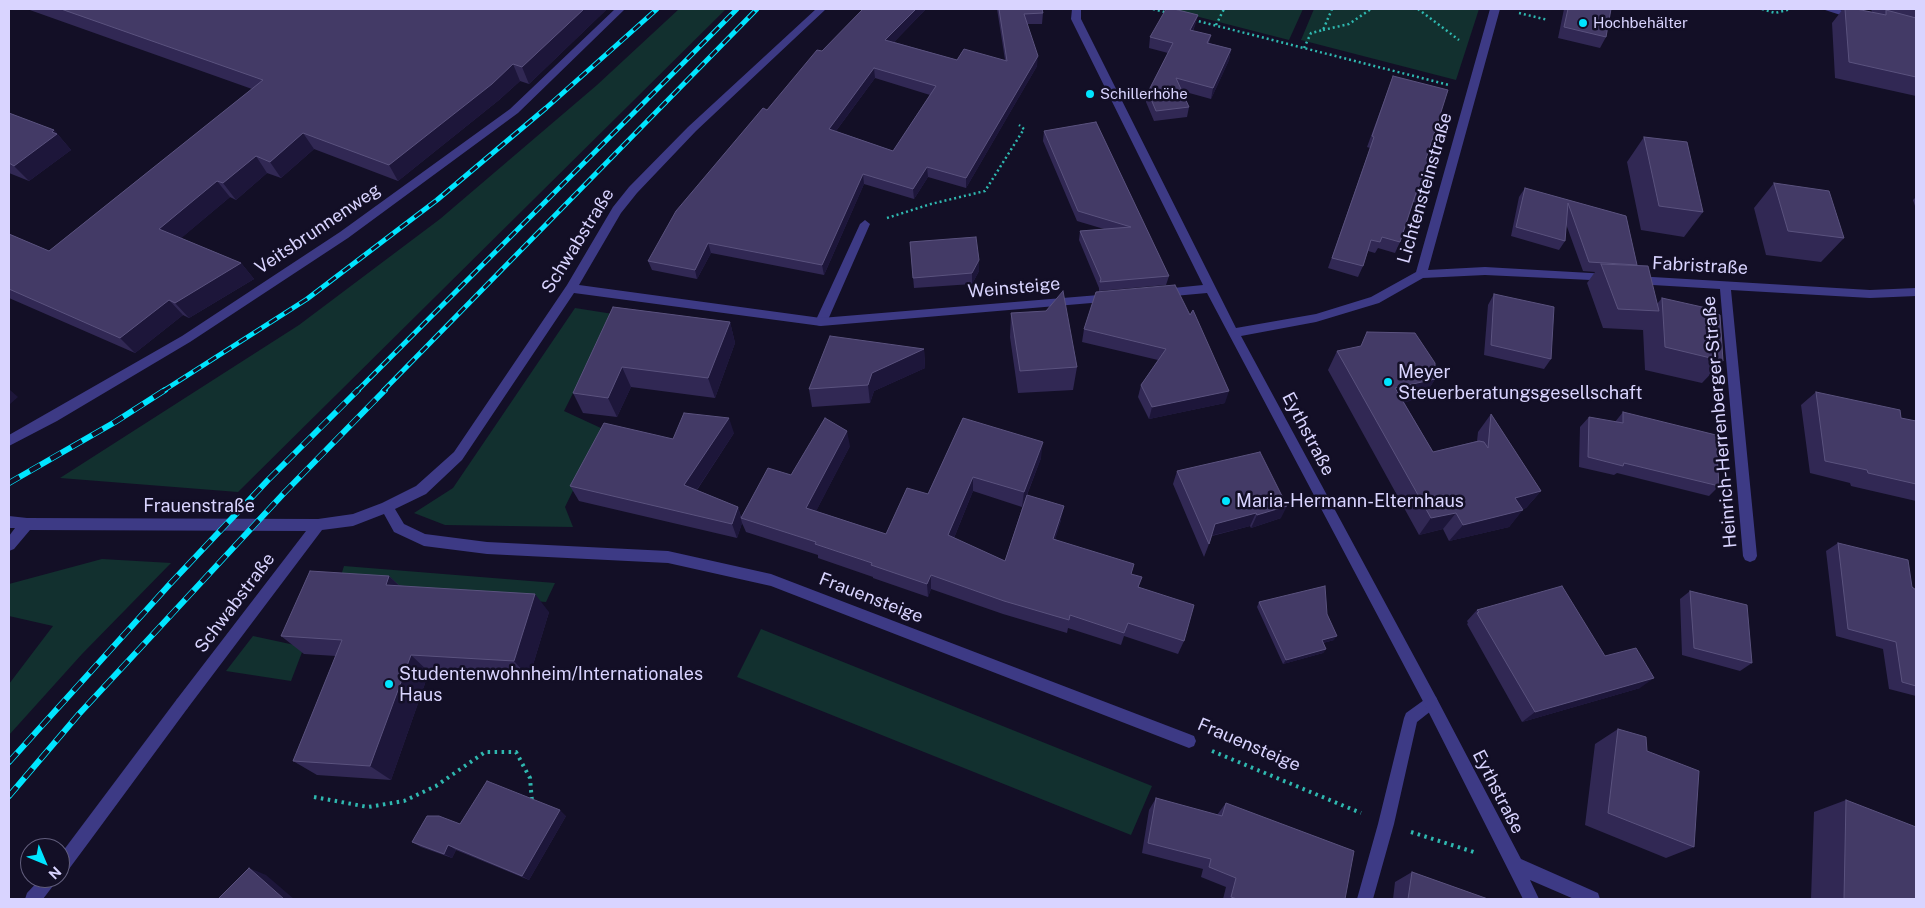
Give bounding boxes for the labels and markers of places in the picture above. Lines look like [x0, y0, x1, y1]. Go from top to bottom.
place label: Hochbehälter [1593, 14, 1688, 32]
marker: Hochbehälter [1577, 17, 1589, 29]
place label: Schillerhöhe [1100, 85, 1188, 103]
marker: Schillerhöhe [1084, 88, 1096, 100]
place label: Meyer Steuerberatungsgesellschaft [1398, 361, 1642, 404]
marker: Meyer Steuerberatungsgesellschaft [1382, 376, 1394, 388]
place label: Maria-Hermann-Elternhaus [1236, 490, 1464, 512]
marker: Maria-Hermann-Elternhaus [1220, 495, 1232, 507]
place label: Studentenwohnheim/Internationales Haus [399, 663, 703, 706]
marker: Studentenwohnheim/Internationales Haus [383, 678, 395, 690]

